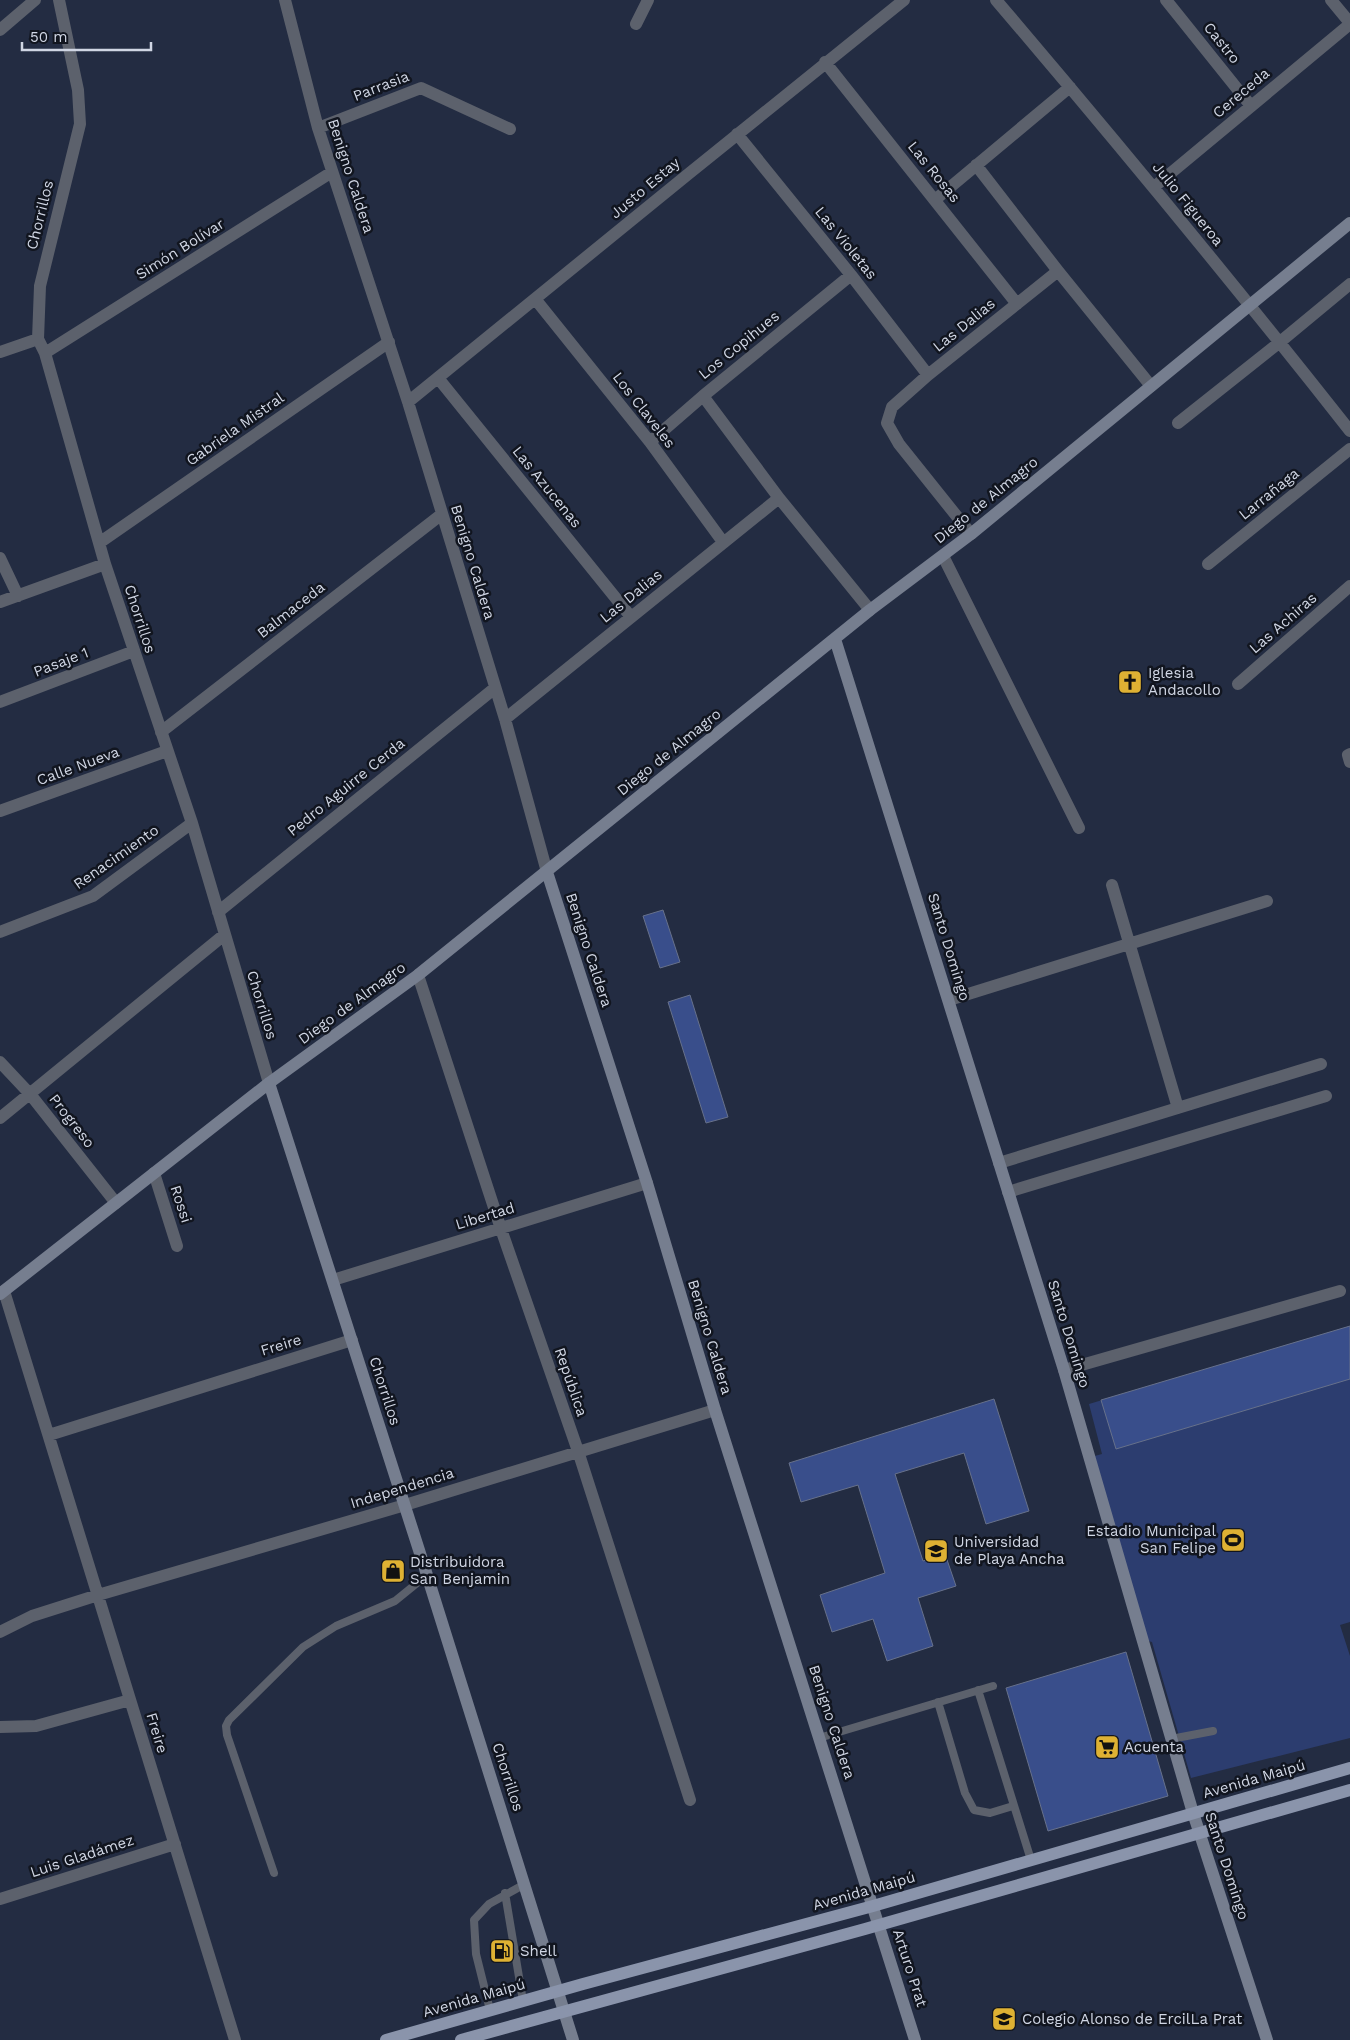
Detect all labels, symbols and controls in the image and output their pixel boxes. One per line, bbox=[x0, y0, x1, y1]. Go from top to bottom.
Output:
street label: Castro bbox=[1200, 19, 1244, 67]
scale bar bbox=[22, 20, 151, 52]
text: 50 m bbox=[30, 28, 67, 46]
street label: Cereceda bbox=[1209, 64, 1273, 122]
street label: Parrasia bbox=[350, 67, 412, 105]
street label: Benigno Caldera bbox=[324, 117, 378, 236]
street label: Las Rosas bbox=[904, 138, 964, 206]
street label: Justo Estay bbox=[606, 153, 684, 222]
street label: Julio Figueroa bbox=[1149, 158, 1228, 250]
street label: Chorrillos bbox=[23, 178, 57, 252]
street label: Las Violetas bbox=[811, 203, 881, 283]
street label: Simón Bolívar bbox=[132, 215, 228, 283]
street label: Las Dalias bbox=[929, 294, 999, 356]
street label: Los Copihues bbox=[695, 307, 783, 383]
street label: Los Claveles bbox=[609, 368, 679, 452]
street label: Gabriela Mistral bbox=[183, 388, 288, 469]
street label: Las Azucenas bbox=[509, 443, 585, 532]
street label: Diego de Almagro bbox=[931, 453, 1041, 547]
street label: Larrañaga bbox=[1235, 464, 1303, 524]
street label: Benigno Caldera bbox=[447, 502, 499, 622]
street label: Las Dalias bbox=[596, 565, 666, 627]
street label: Balmaceda bbox=[254, 578, 329, 642]
street label: Chorrillos bbox=[120, 583, 160, 656]
street label: Las Achiras bbox=[1246, 589, 1321, 657]
street label: Pasaje 1 bbox=[31, 643, 91, 681]
place label: Iglesia Andacollo bbox=[1148, 664, 1221, 699]
church icon: Iglesia Andacollo bbox=[1117, 669, 1143, 695]
street label: Diego de Almagro bbox=[614, 705, 724, 799]
street label: Pedro Aguirre Cerda bbox=[284, 734, 409, 840]
street label: Calle Nueva bbox=[34, 743, 122, 789]
street label: Renacimiento bbox=[70, 821, 162, 893]
street label: Benigno Caldera bbox=[562, 891, 616, 1010]
street label: Santo Domingo bbox=[924, 891, 974, 1003]
street label: Diego de Almagro bbox=[295, 958, 409, 1048]
street label: Chorrillos bbox=[243, 968, 281, 1042]
street label: Progreso bbox=[45, 1090, 99, 1152]
street label: Rossi bbox=[166, 1183, 196, 1225]
street label: Libertad bbox=[453, 1198, 517, 1234]
street label: Benigno Caldera bbox=[684, 1277, 736, 1397]
street label: Santo Domingo bbox=[1044, 1278, 1094, 1390]
street label: Freire bbox=[258, 1330, 304, 1360]
street label: República bbox=[551, 1345, 591, 1419]
street label: Chorrillos bbox=[365, 1355, 405, 1428]
street label: Independencia bbox=[348, 1464, 456, 1512]
place label: Estadio Municipal San Felipe bbox=[1086, 1522, 1216, 1557]
sports icon: Estadio Municipal San Felipe bbox=[1220, 1527, 1246, 1553]
place label: Universidad de Playa Ancha bbox=[954, 1533, 1065, 1568]
school or university icon: Universidad de Playa Ancha bbox=[923, 1538, 949, 1564]
place label: Distribuidora San Benjamin bbox=[410, 1553, 510, 1588]
shop icon: Distribuidora San Benjamin bbox=[380, 1558, 406, 1584]
street label: Benigno Caldera bbox=[805, 1663, 859, 1782]
street label: Freire bbox=[142, 1710, 172, 1756]
supermarket icon: Acuenta bbox=[1094, 1734, 1120, 1760]
place label: Acuenta bbox=[1124, 1738, 1185, 1756]
street label: Chorrillos bbox=[488, 1741, 528, 1814]
street label: Avenida Maipú bbox=[1201, 1756, 1307, 1802]
street label: Santo Domingo bbox=[1201, 1810, 1253, 1922]
street label: Luis Gladámez bbox=[28, 1831, 136, 1881]
street label: Avenida Maipú bbox=[811, 1868, 917, 1914]
street label: Arturo Prat bbox=[889, 1927, 931, 2010]
fuel station icon: Shell bbox=[489, 1938, 515, 1964]
place label: Shell bbox=[520, 1942, 557, 1960]
street label: Avenida Maipú bbox=[421, 1975, 527, 2021]
school or university icon: Colegio Alonso de ErcilLa Prat bbox=[991, 2006, 1017, 2032]
place label: Colegio Alonso de ErcilLa Prat bbox=[1022, 2010, 1243, 2028]

